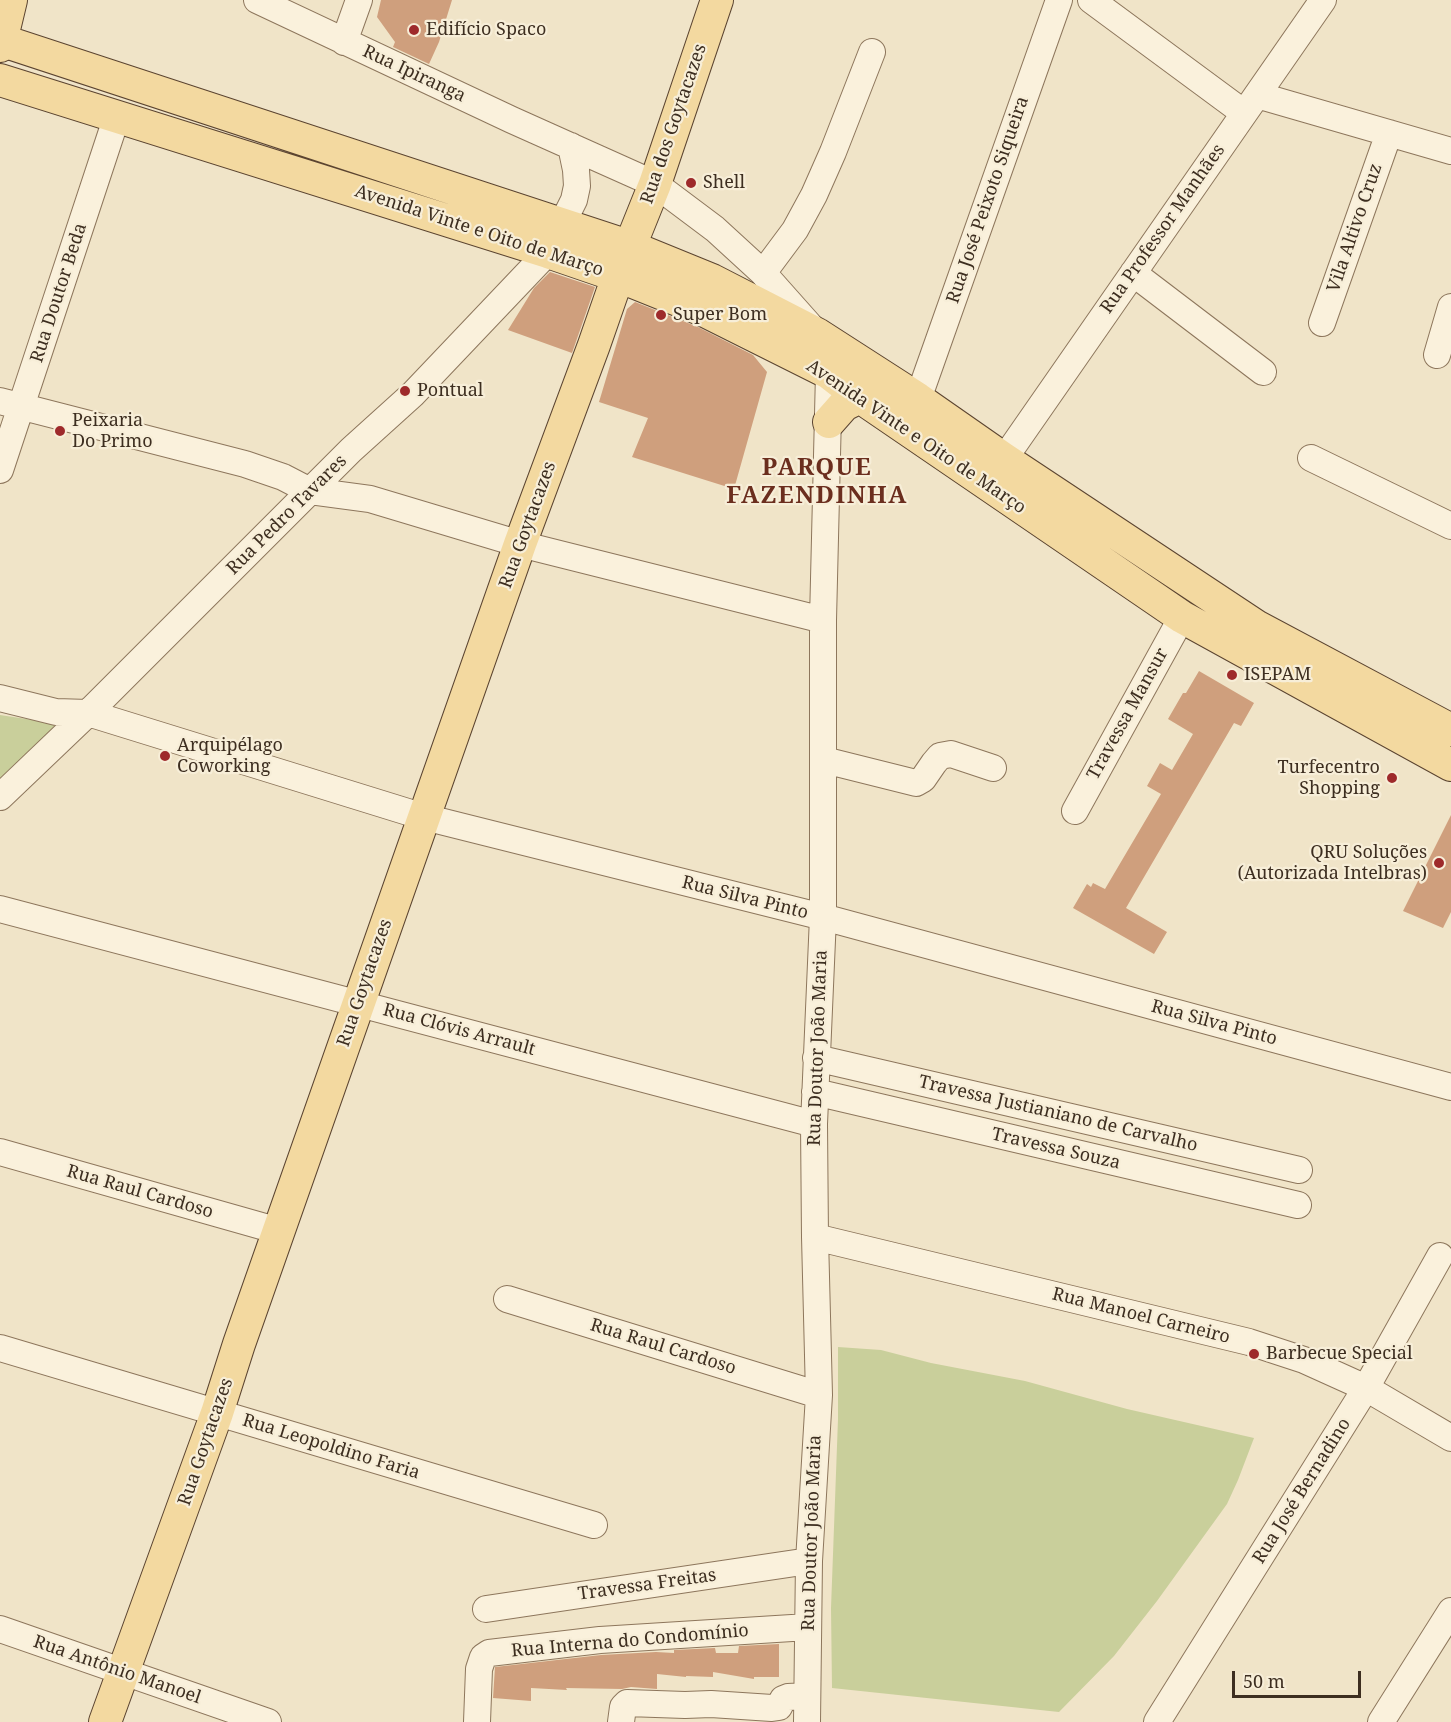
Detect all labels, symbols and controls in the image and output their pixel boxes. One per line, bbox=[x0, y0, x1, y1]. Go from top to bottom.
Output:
place label: Edifício Spaco bbox=[426, 19, 546, 41]
marker: Edifício Spaco bbox=[407, 23, 421, 37]
street label: Rua Ipiranga bbox=[359, 41, 469, 107]
street label: Rua dos Goytacazes bbox=[636, 41, 712, 207]
street label: Rua José Peixoto Siqueira bbox=[942, 94, 1034, 306]
street label: Rua Professor Manhães bbox=[1096, 140, 1230, 318]
street label: Vila Altivo Cruz bbox=[1323, 161, 1387, 295]
place label: Shell bbox=[703, 172, 745, 194]
marker: Shell bbox=[684, 176, 698, 190]
street label: Avenida Vinte e Oito de Março bbox=[352, 181, 606, 281]
street label: Rua Doutor Beda bbox=[26, 221, 92, 365]
place label: Super Bom bbox=[673, 304, 767, 326]
marker: Super Bom bbox=[654, 308, 668, 322]
street label: Avenida Vinte e Oito de Março bbox=[802, 355, 1030, 519]
place label: Pontual bbox=[417, 380, 483, 402]
marker: Pontual bbox=[398, 384, 412, 398]
place label: Peixaria Do Primo bbox=[72, 410, 153, 452]
marker: Peixaria Do Primo bbox=[53, 424, 67, 438]
street label: Rua Pedro Tavares bbox=[223, 451, 351, 579]
district label: PARQUE FAZENDINHA bbox=[726, 454, 908, 510]
street label: Rua Goytacazes bbox=[495, 459, 561, 591]
street label: Travessa Mansur bbox=[1083, 644, 1173, 784]
place label: ISEPAM bbox=[1244, 664, 1311, 686]
marker: ISEPAM bbox=[1225, 668, 1239, 682]
place label: Arquipélago Coworking bbox=[177, 735, 283, 777]
marker: Arquipélago Coworking bbox=[158, 749, 172, 763]
place label: Turfecentro Shopping bbox=[1277, 757, 1380, 800]
marker: Turfecentro Shopping bbox=[1385, 771, 1399, 785]
place label: QRU Soluções (Autorizada Intelbras) bbox=[1237, 842, 1427, 884]
marker: QRU Soluções (Autorizada Intelbras) bbox=[1432, 856, 1446, 870]
street label: Rua Silva Pinto bbox=[680, 872, 810, 924]
street label: Rua Goytacazes bbox=[333, 916, 397, 1050]
street label: Rua Doutor João Maria bbox=[804, 950, 832, 1146]
street label: Rua Silva Pinto bbox=[1149, 996, 1279, 1050]
street label: Rua Clóvis Arrault bbox=[380, 999, 538, 1061]
street label: Travessa Justianiano de Carvalho bbox=[916, 1071, 1200, 1157]
street label: Travessa Souza bbox=[990, 1124, 1122, 1174]
street label: Rua Raul Cardoso bbox=[64, 1161, 216, 1223]
street label: Rua Manoel Carneiro bbox=[1050, 1283, 1232, 1349]
street label: Rua Raul Cardoso bbox=[588, 1315, 738, 1379]
place label: Barbecue Special bbox=[1266, 1343, 1412, 1365]
marker: Barbecue Special bbox=[1247, 1347, 1261, 1361]
street label: Rua Goytacazes bbox=[174, 1375, 238, 1509]
street label: Rua Leopoldino Faria bbox=[240, 1410, 422, 1484]
street label: Rua José Bernadino bbox=[1248, 1414, 1356, 1568]
street label: Rua Doutor João Maria bbox=[798, 1435, 826, 1631]
street label: Travessa Freitas bbox=[576, 1565, 718, 1605]
street label: Rua Interna do Condomínio bbox=[510, 1620, 750, 1662]
street label: Rua Antônio Manoel bbox=[30, 1631, 204, 1709]
scale bar bbox=[1235, 1659, 1364, 1697]
text: 50 m bbox=[1243, 1669, 1285, 1693]

